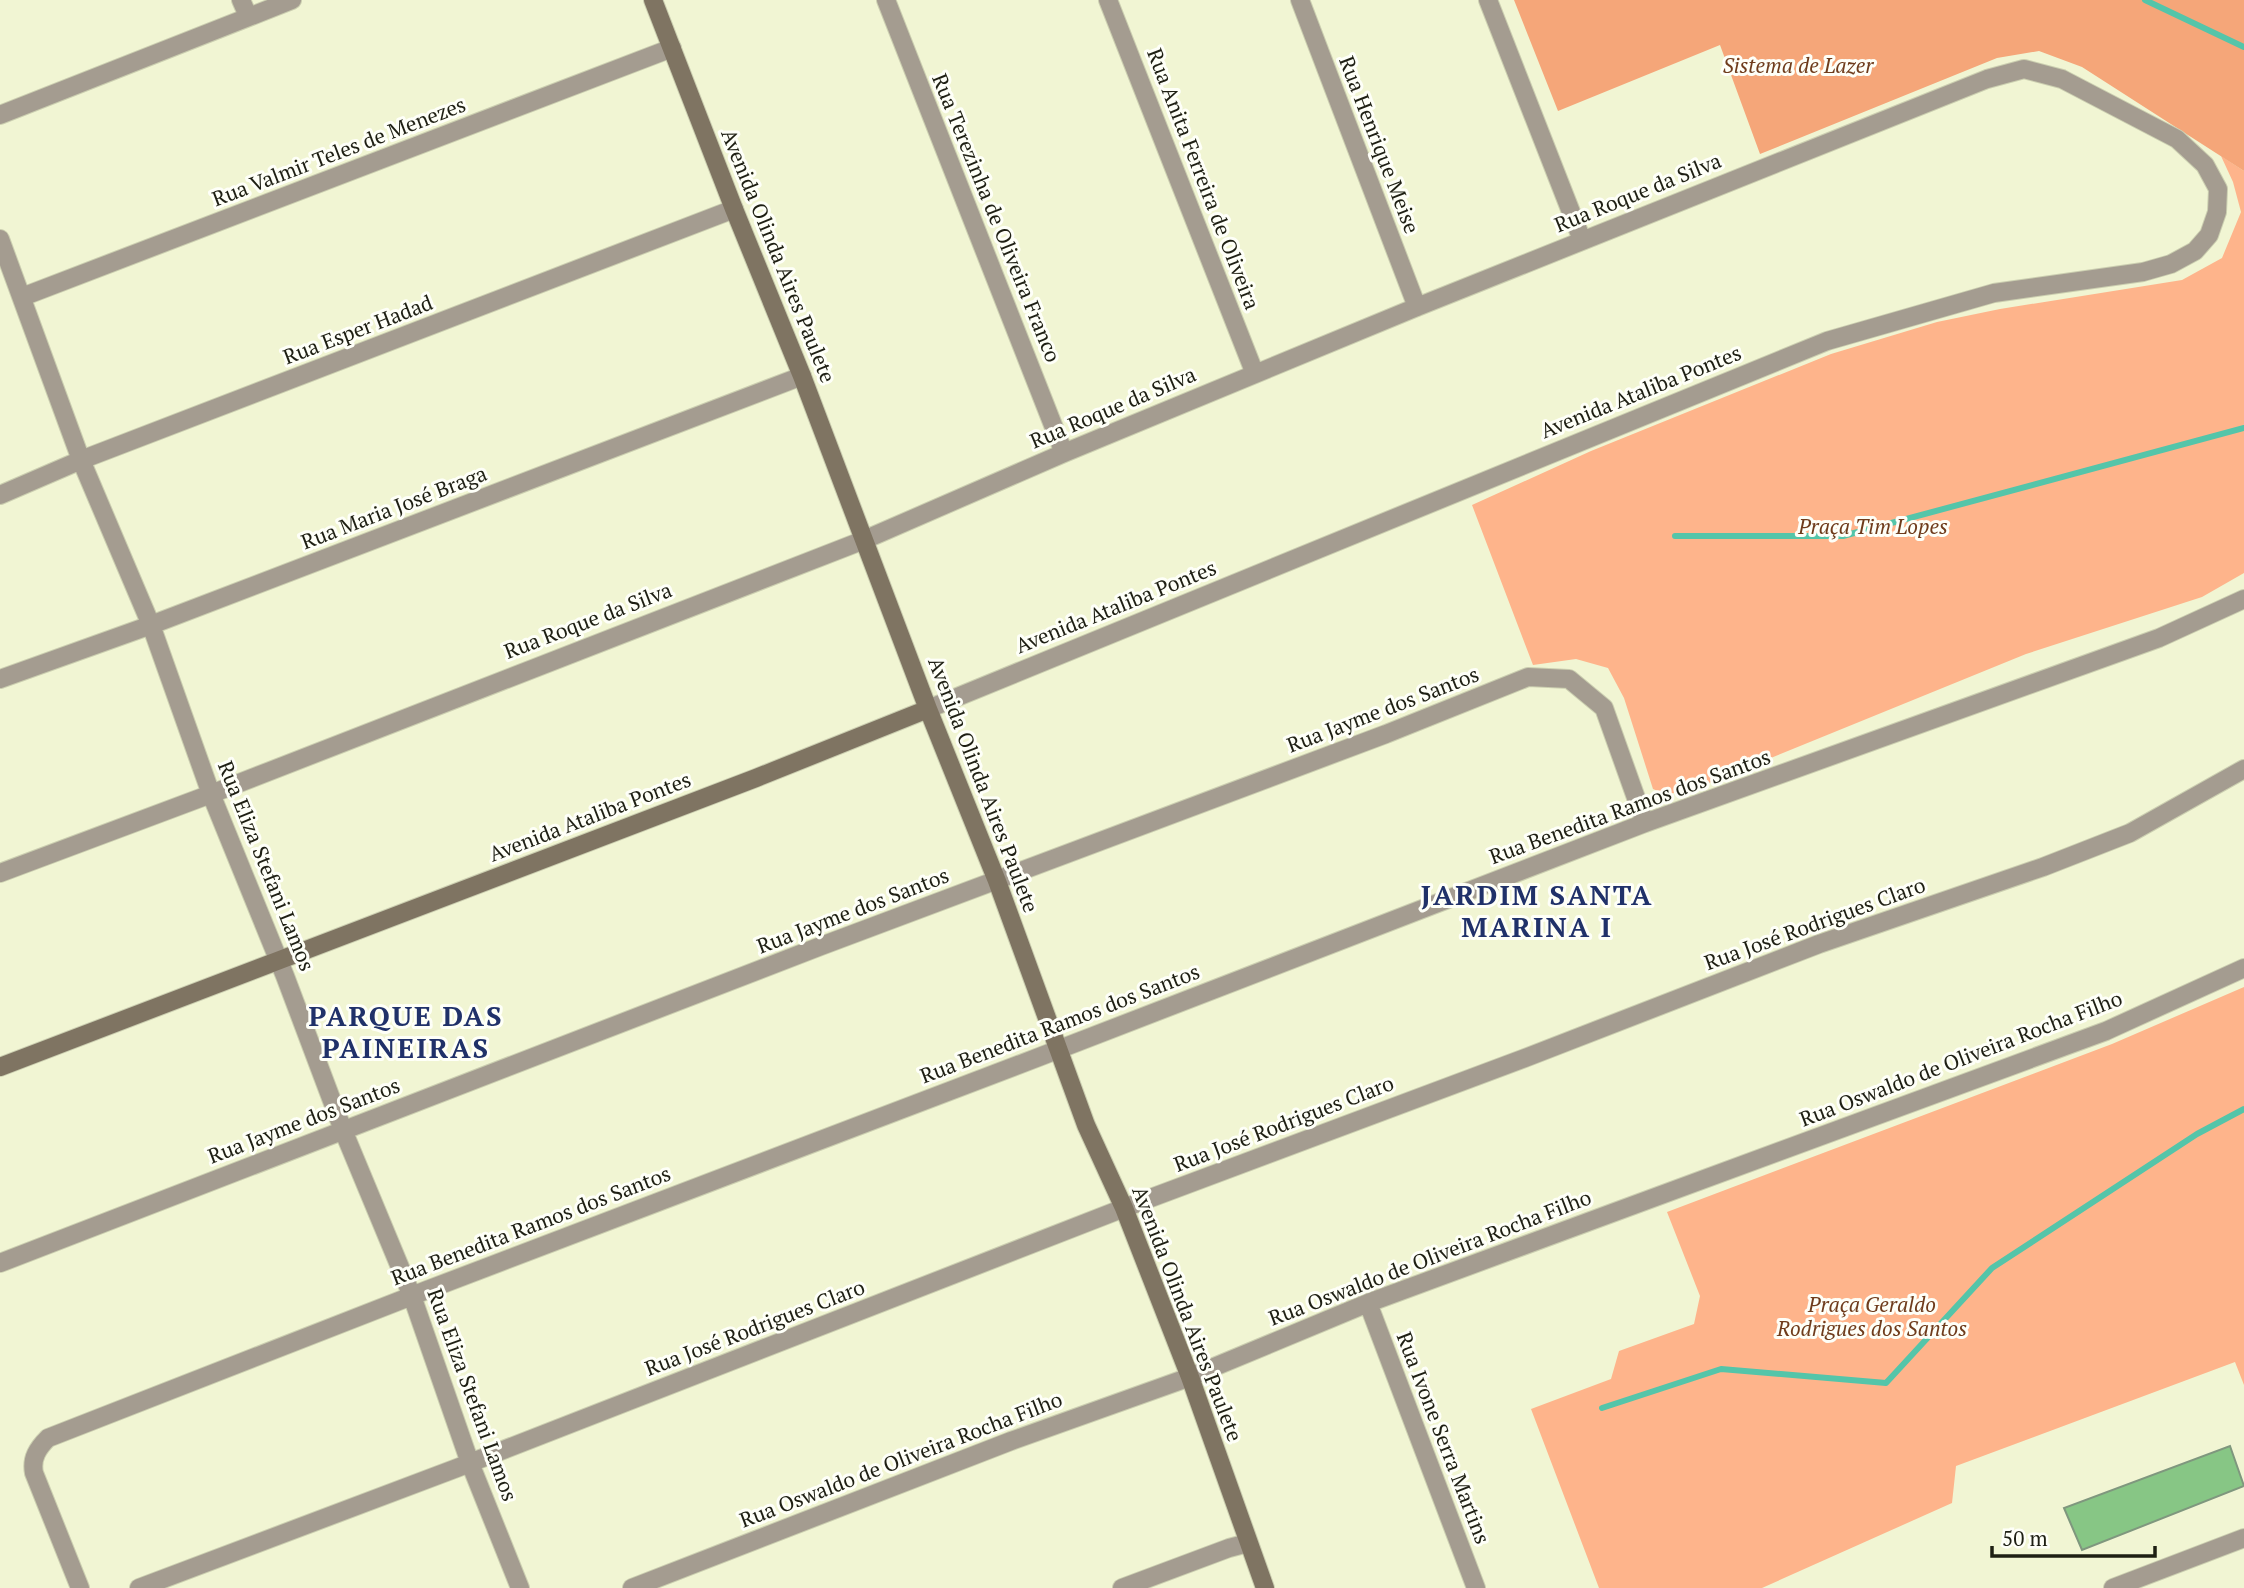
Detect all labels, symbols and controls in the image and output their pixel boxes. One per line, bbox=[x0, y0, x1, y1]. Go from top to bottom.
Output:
street label: Rua Anita Ferreira de Oliveira bbox=[1141, 44, 1267, 314]
park label: Sistema de Lazer bbox=[1723, 51, 1874, 79]
street label: Rua Henrique Meise bbox=[1333, 52, 1427, 237]
street label: Rua Terezinha de Oliveira Franco bbox=[926, 69, 1068, 366]
street label: Rua Valmir Teles de Menezes bbox=[208, 90, 470, 212]
street label: Avenida Olinda Aires Paulete bbox=[715, 125, 843, 387]
street label: Rua Roque da Silva bbox=[1550, 146, 1726, 238]
street label: Rua Esper Hadad bbox=[279, 288, 437, 370]
street label: Avenida Ataliba Pontes bbox=[1536, 338, 1745, 444]
street label: Rua Roque da Silva bbox=[1025, 359, 1200, 455]
street label: Rua Maria José Braga bbox=[297, 459, 491, 555]
park label: Praça Tim Lopes bbox=[1797, 512, 1948, 540]
street label: Avenida Ataliba Pontes bbox=[1011, 553, 1220, 659]
street label: Rua Roque da Silva bbox=[500, 575, 676, 665]
street label: Avenida Olinda Aires Paulete bbox=[922, 653, 1046, 916]
street label: Rua Jayme dos Santos bbox=[1283, 660, 1483, 759]
street label: Rua Benedita Ramos dos Santos bbox=[1485, 742, 1774, 870]
street label: Rua Eliza Stefani Lamos bbox=[212, 756, 322, 975]
street label: Avenida Ataliba Pontes bbox=[485, 765, 695, 868]
street label: Rua Jayme dos Santos bbox=[753, 861, 953, 960]
street label: Rua José Rodrigues Claro bbox=[1700, 870, 1929, 976]
district label: JARDIM SANTA MARINA I bbox=[1421, 876, 1653, 945]
street label: Rua Benedita Ramos dos Santos bbox=[916, 957, 1203, 1089]
street label: Rua Oswaldo de Oliveira Rocha Filho bbox=[1795, 983, 2126, 1133]
district label: PARQUE DAS PAINEIRAS bbox=[308, 997, 504, 1066]
street label: Rua José Rodrigues Claro bbox=[1170, 1068, 1398, 1178]
street label: Rua Jayme dos Santos bbox=[204, 1071, 404, 1170]
street label: Rua Benedita Ramos dos Santos bbox=[387, 1159, 674, 1291]
street label: Avenida Olinda Aires Paulete bbox=[1126, 1182, 1250, 1445]
street label: Rua Oswaldo de Oliveira Rocha Filho bbox=[1264, 1182, 1595, 1332]
street label: Rua José Rodrigues Claro bbox=[641, 1272, 869, 1382]
street label: Rua Eliza Stefani Lamos bbox=[421, 1285, 524, 1505]
park label: Praça Geraldo Rodrigues dos Santos bbox=[1776, 1290, 1967, 1342]
street label: Rua Ivone Serra Martins bbox=[1391, 1328, 1497, 1548]
street label: Rua Oswaldo de Oliveira Rocha Filho bbox=[735, 1384, 1066, 1534]
scale bar bbox=[1992, 1514, 2155, 1558]
text: 50 m bbox=[2002, 1524, 2048, 1552]

